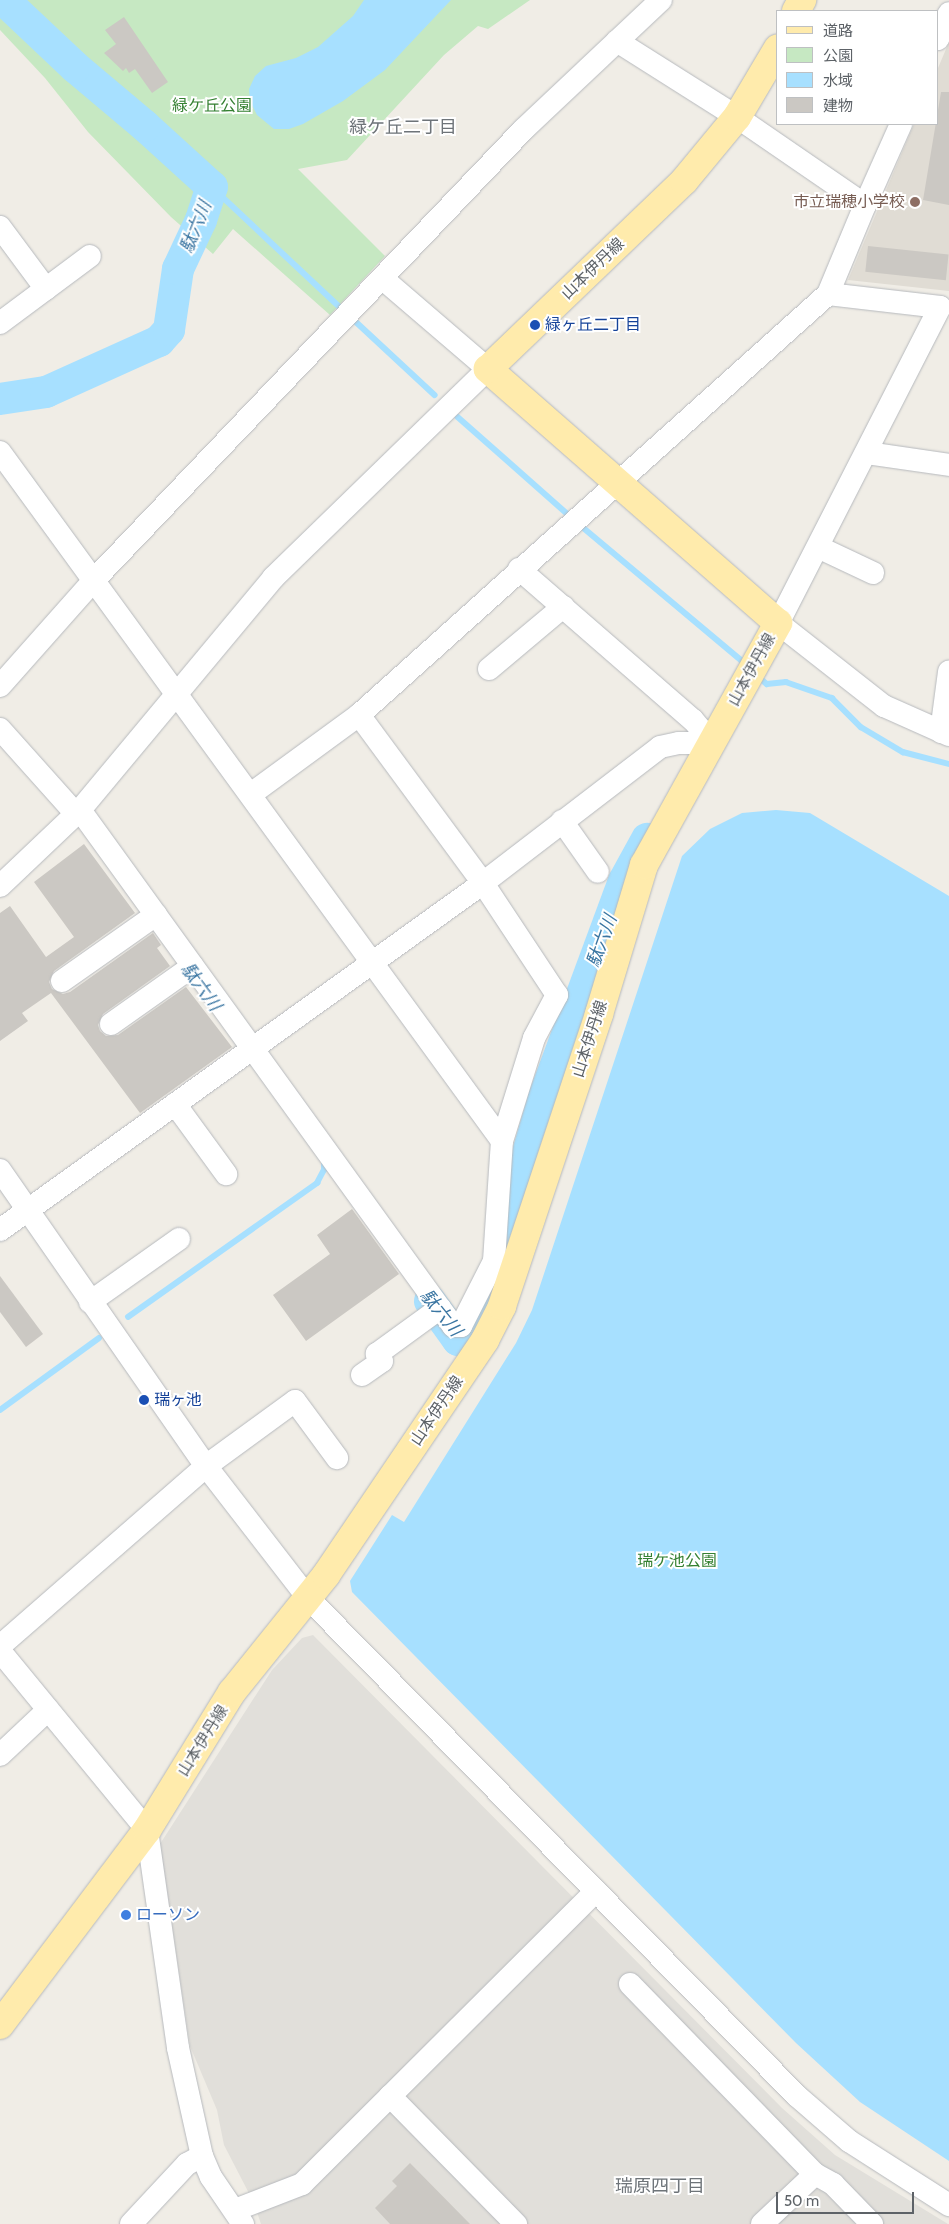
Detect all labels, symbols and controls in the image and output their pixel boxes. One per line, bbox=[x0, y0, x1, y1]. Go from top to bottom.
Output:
legend bbox=[776, 10, 939, 125]
text: 道路 bbox=[823, 22, 853, 40]
text: 公園 bbox=[823, 47, 853, 65]
text: 水域 bbox=[823, 72, 853, 90]
park label: 緑ケ丘公園 bbox=[172, 96, 252, 116]
text: 建物 bbox=[823, 97, 853, 115]
district label: 緑ケ丘二丁目 bbox=[349, 116, 457, 138]
place label: 市立瑞穂小学校 bbox=[793, 192, 905, 212]
marker: 市立瑞穂小学校 bbox=[909, 196, 921, 208]
water label: 駄六川 bbox=[176, 198, 216, 256]
street label: 山本伊丹線 bbox=[558, 234, 628, 304]
place label: 緑ヶ丘二丁目 bbox=[545, 315, 641, 335]
marker: 緑ヶ丘二丁目 bbox=[529, 319, 541, 331]
street label: 山本伊丹線 bbox=[724, 630, 780, 710]
water label: 駄六川 bbox=[583, 912, 621, 970]
water label: 駄六川 bbox=[176, 959, 226, 1015]
street label: 山本伊丹線 bbox=[569, 998, 611, 1080]
water label: 駄六川 bbox=[416, 1285, 466, 1341]
street label: 山本伊丹線 bbox=[407, 1372, 467, 1450]
place label: 瑞ヶ池 bbox=[154, 1390, 202, 1410]
marker: 瑞ヶ池 bbox=[138, 1394, 150, 1406]
park label: 瑞ケ池公園 bbox=[637, 1551, 717, 1571]
street label: 山本伊丹線 bbox=[174, 1702, 232, 1780]
place label: ローソン bbox=[136, 1905, 200, 1925]
marker: ローソン bbox=[120, 1909, 132, 1921]
district label: 瑞原四丁目 bbox=[615, 2175, 705, 2197]
scale bar bbox=[779, 2182, 916, 2214]
text: 50 m bbox=[784, 2192, 819, 2210]

